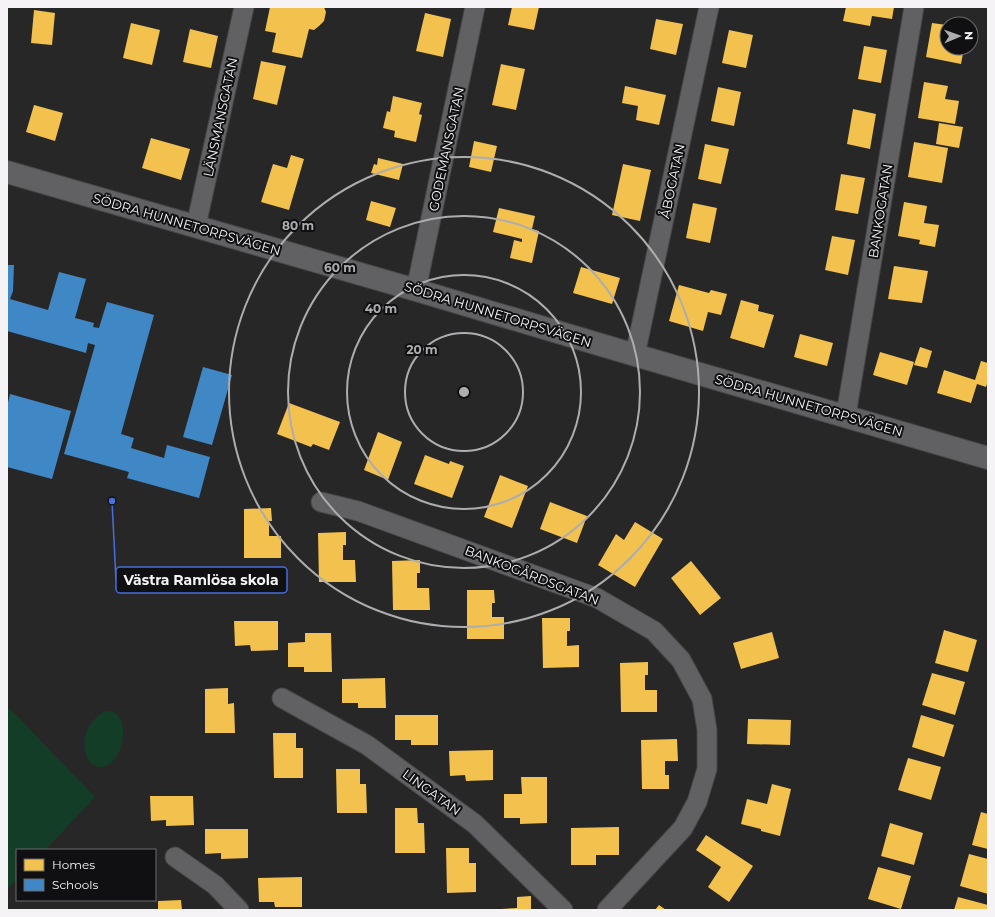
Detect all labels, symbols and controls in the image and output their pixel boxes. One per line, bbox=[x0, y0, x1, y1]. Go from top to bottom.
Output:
north arrow bbox=[939, 16, 979, 56]
text: N bbox=[962, 31, 976, 40]
street label: LÄNSMANSGATAN bbox=[200, 56, 240, 178]
street label: GODEMANSGATAN bbox=[425, 85, 467, 213]
street label: ÅBOGATAN bbox=[656, 142, 688, 220]
street label: BANKOGATAN bbox=[865, 163, 895, 259]
street label: SÖDRA HUNNETORPSVÄGEN bbox=[91, 189, 283, 259]
text: 80 m bbox=[282, 218, 314, 233]
text: 60 m bbox=[324, 260, 356, 275]
street label: SÖDRA HUNNETORPSVÄGEN bbox=[403, 278, 593, 350]
text: 40 m bbox=[365, 301, 397, 316]
text: 20 m bbox=[406, 342, 438, 357]
street label: SÖDRA HUNNETORPSVÄGEN bbox=[713, 370, 905, 440]
centre of rings bbox=[457, 385, 471, 399]
street label: BANKOGÅRDSGATAN bbox=[463, 542, 601, 608]
callout: Västra Ramlösa skola bbox=[116, 567, 287, 593]
text: Västra Ramlösa skola bbox=[122, 571, 279, 589]
street label: LINGATAN bbox=[400, 766, 464, 818]
legend bbox=[16, 849, 156, 901]
text: Homes bbox=[52, 857, 95, 872]
text: Schools bbox=[52, 877, 98, 892]

